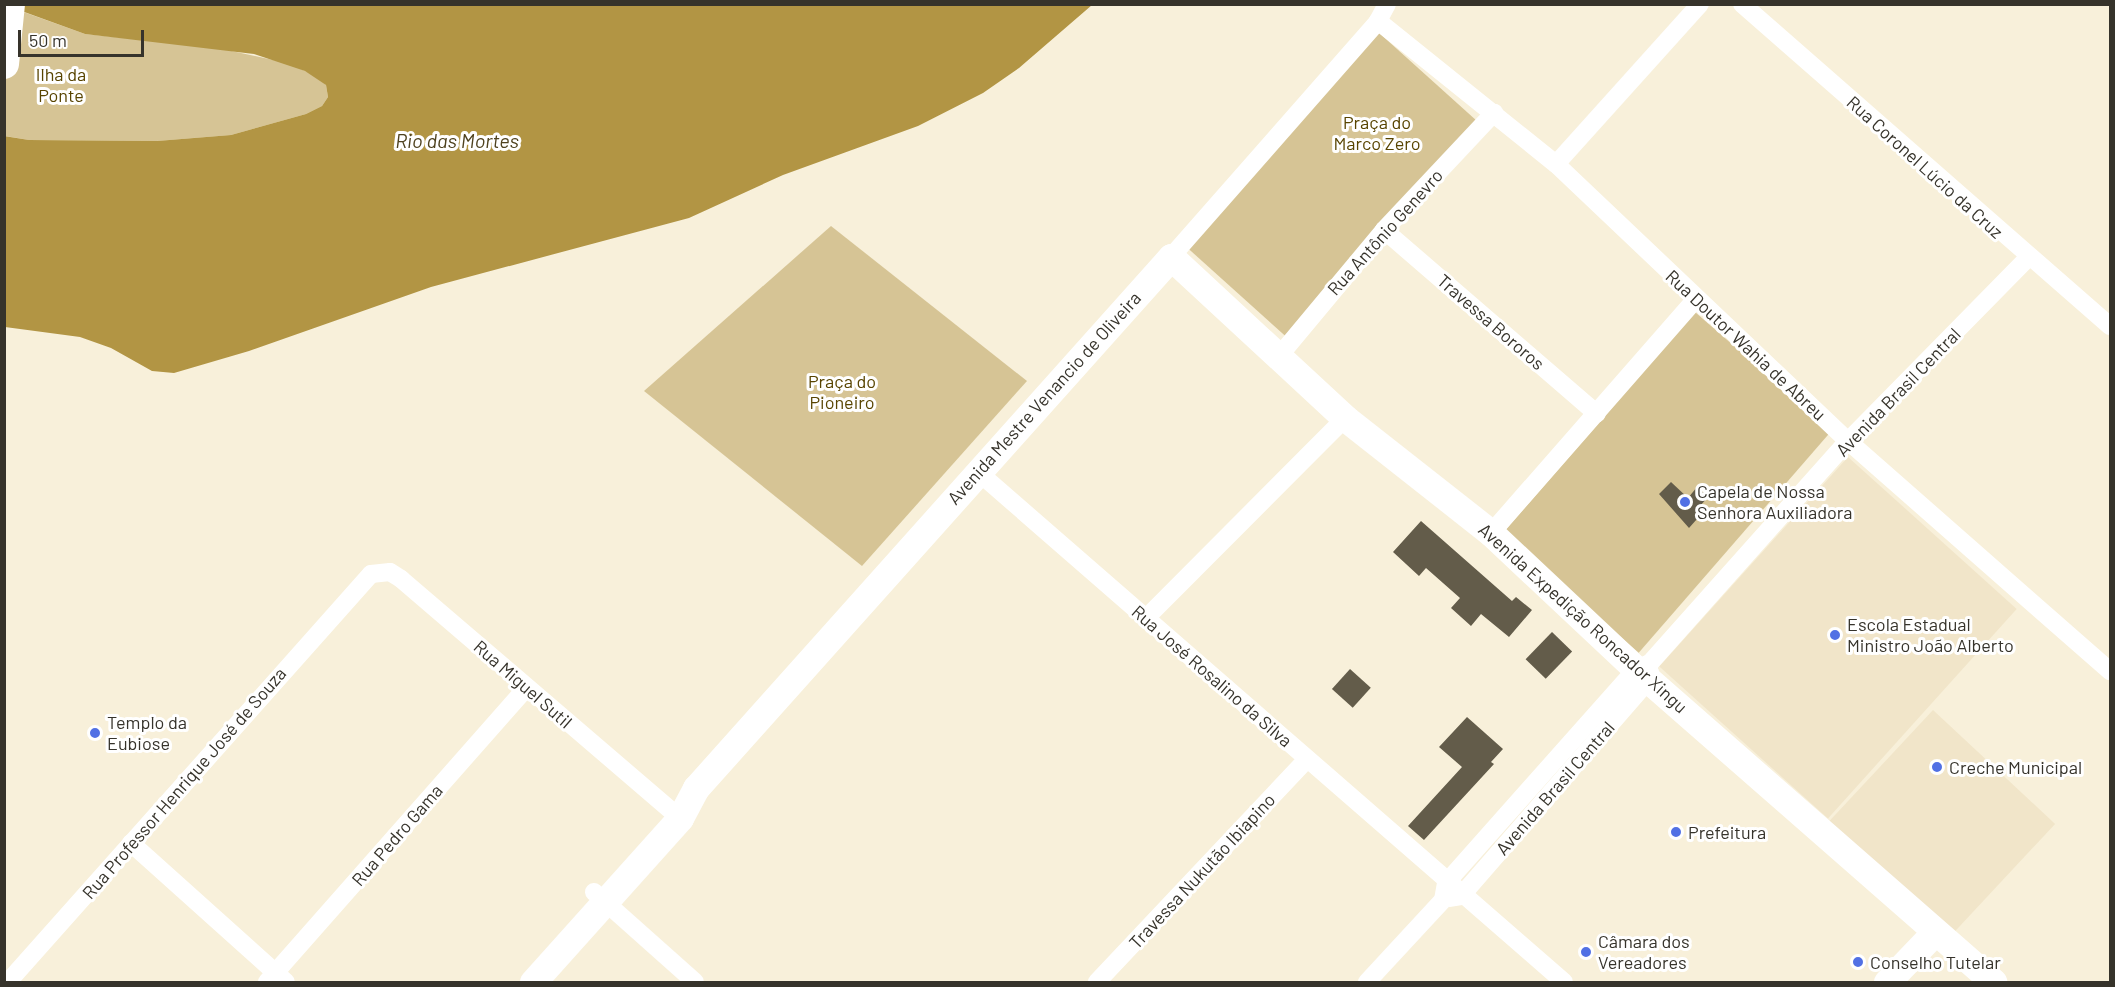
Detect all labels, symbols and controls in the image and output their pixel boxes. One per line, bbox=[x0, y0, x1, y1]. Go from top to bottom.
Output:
scale bar bbox=[21, 18, 147, 56]
text: 50 m bbox=[29, 29, 67, 51]
park label: Ilha da Ponte bbox=[36, 64, 86, 106]
street label: Rua Coronel Lúcio da Cruz bbox=[1843, 91, 2007, 243]
park label: Praça do Marco Zero bbox=[1334, 112, 1420, 154]
water label: Rio das Mortes bbox=[395, 128, 519, 152]
street label: Rua Antônio Genevro bbox=[1323, 165, 1447, 299]
street label: Rua Doutor Wahia de Abreu bbox=[1661, 265, 1831, 425]
street label: Travessa Bororos bbox=[1433, 270, 1549, 374]
street label: Avenida Mestre Venancio de Oliveira bbox=[943, 287, 1145, 509]
street label: Avenida Brasil Central bbox=[1831, 323, 1965, 461]
park label: Praça do Pioneiro bbox=[808, 371, 876, 413]
place label: Capela de Nossa Senhora Auxiliadora bbox=[1697, 481, 1853, 524]
marker: Capela de Nossa Senhora Auxiliadora bbox=[1678, 495, 1692, 509]
street label: Avenida Expedição Roncador Xingu bbox=[1474, 519, 1692, 717]
street label: Rua José Rosalino da Silva bbox=[1127, 601, 1297, 751]
place label: Escola Estadual Ministro João Alberto bbox=[1847, 614, 2014, 656]
marker: Escola Estadual Ministro João Alberto bbox=[1828, 628, 1842, 642]
street label: Rua Miguel Sutil bbox=[470, 636, 576, 732]
street label: Rua Professor Henrique José de Souza bbox=[78, 663, 290, 903]
place label: Templo da Eubiose bbox=[107, 712, 187, 754]
street label: Avenida Brasil Central bbox=[1491, 717, 1619, 859]
marker: Templo da Eubiose bbox=[88, 726, 102, 740]
place label: Creche Municipal bbox=[1949, 756, 2082, 778]
marker: Creche Municipal bbox=[1930, 760, 1944, 774]
street label: Rua Pedro Gama bbox=[347, 780, 447, 890]
street label: Travessa Nukutão Ibiapino bbox=[1125, 789, 1279, 953]
place label: Prefeitura bbox=[1688, 821, 1766, 843]
marker: Prefeitura bbox=[1669, 825, 1683, 839]
place label: Câmara dos Vereadores bbox=[1598, 931, 1690, 974]
marker: Câmara dos Vereadores bbox=[1579, 945, 1593, 959]
place label: Conselho Tutelar bbox=[1870, 951, 2001, 973]
marker: Conselho Tutelar bbox=[1851, 955, 1865, 969]

